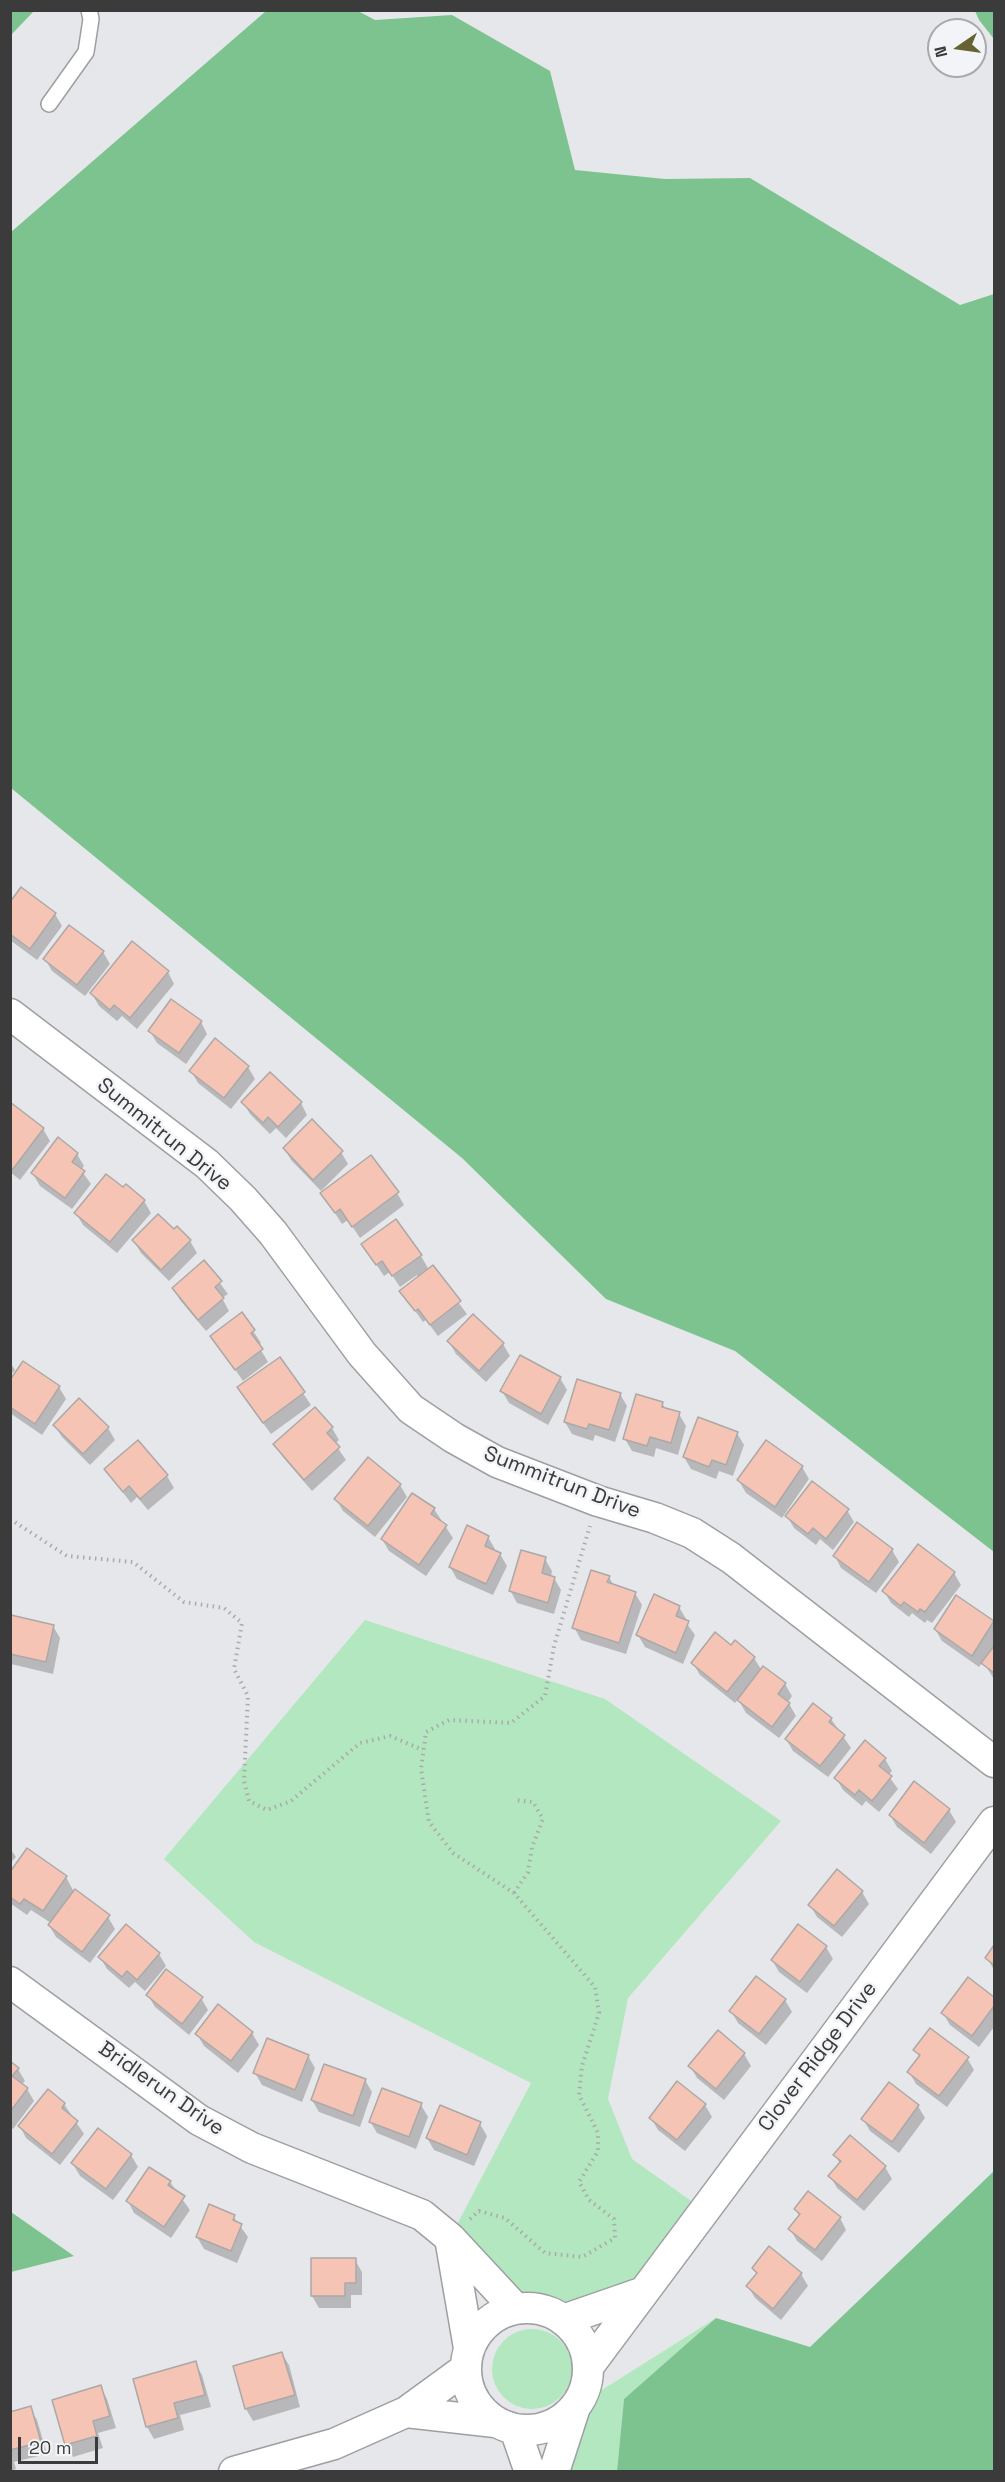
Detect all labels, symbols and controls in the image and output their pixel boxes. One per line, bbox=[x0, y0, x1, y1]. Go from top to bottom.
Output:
north arrow bbox=[927, 18, 987, 78]
text: N bbox=[929, 44, 952, 59]
street label: Summitrun Drive bbox=[92, 1073, 236, 1197]
street label: Summitrun Drive bbox=[480, 1441, 644, 1525]
street label: Clover Ridge Drive bbox=[753, 1977, 883, 2137]
street label: Bridlerun Drive bbox=[93, 2036, 229, 2142]
scale bar bbox=[21, 2425, 100, 2463]
text: 20 m bbox=[29, 2436, 72, 2459]

